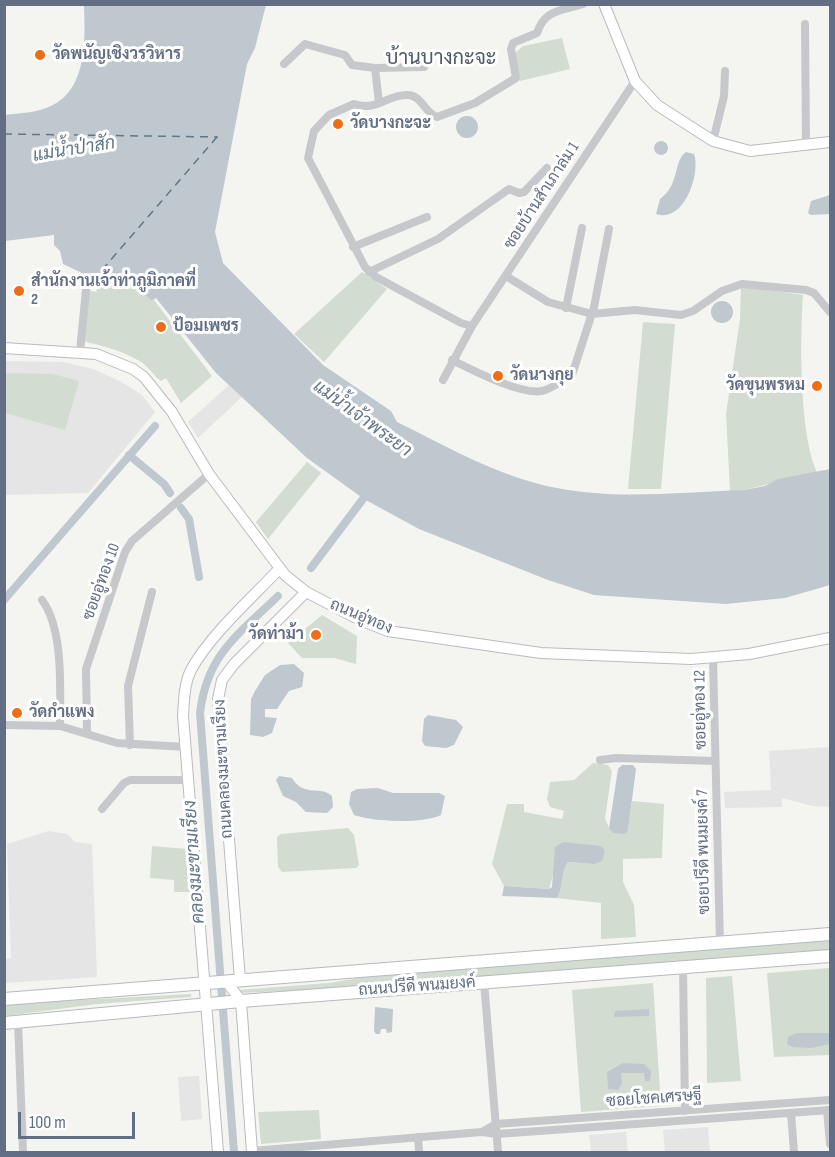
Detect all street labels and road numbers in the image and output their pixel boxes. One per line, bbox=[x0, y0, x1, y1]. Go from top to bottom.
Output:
street label: ซอยบ้านสำเภาล่ม 1 bbox=[500, 139, 584, 253]
street label: ซอยอู่ทอง 10 bbox=[79, 541, 125, 623]
street label: ถนนอู่ทอง bbox=[327, 595, 395, 639]
street label: ซอยอู่ทอง 12 bbox=[691, 670, 711, 750]
street label: ถนนคลองมะขามเรียง bbox=[211, 699, 237, 839]
street label: ซอยปรีดี พนมยงค์ 7 bbox=[693, 789, 715, 915]
street label: ถนนปรีดี พนมยงค์ bbox=[358, 973, 476, 1001]
street label: ซอยโชคเศรษฐี bbox=[606, 1086, 702, 1112]

